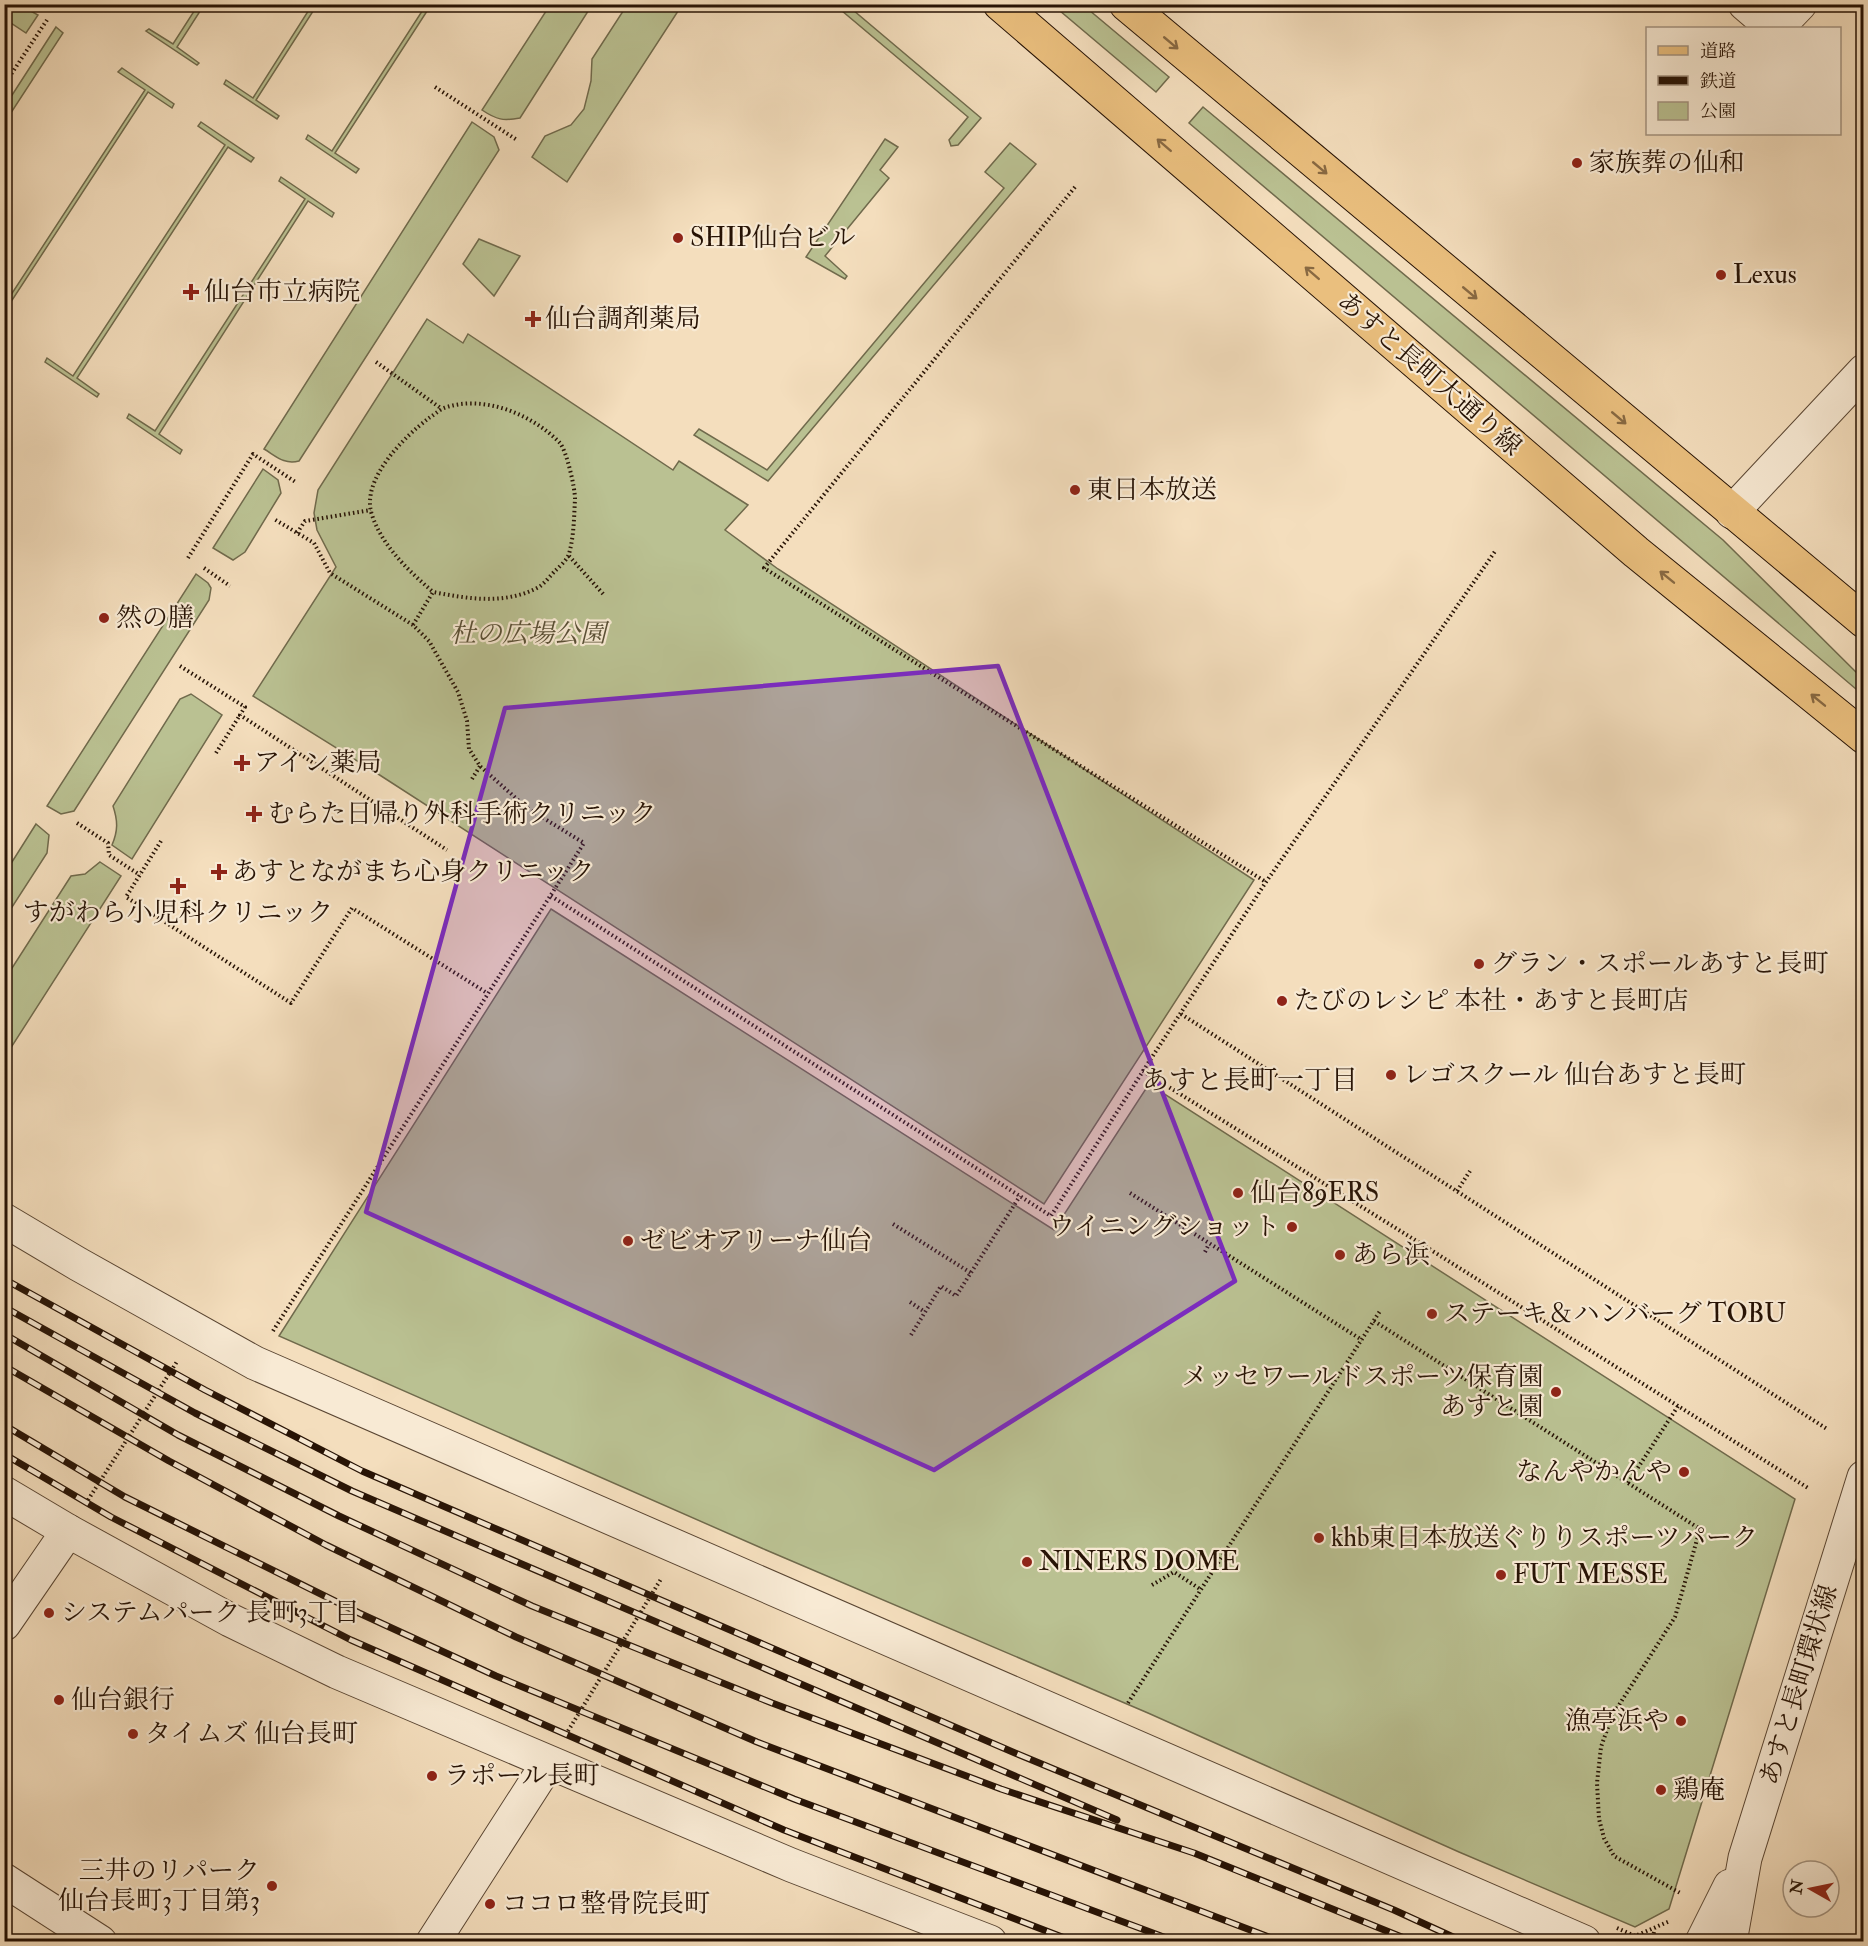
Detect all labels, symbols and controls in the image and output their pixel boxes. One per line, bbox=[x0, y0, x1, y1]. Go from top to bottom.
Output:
legend bbox=[1646, 27, 1841, 135]
one-way arrow bbox=[1163, 36, 1179, 49]
text: 道路 bbox=[1700, 40, 1736, 63]
text: 鉄道 bbox=[1700, 70, 1736, 93]
text: 公園 bbox=[1700, 100, 1736, 123]
one-way arrow bbox=[1156, 139, 1172, 152]
place label: 家族葬の仙和 bbox=[1589, 147, 1745, 179]
marker: 家族葬の仙和 bbox=[1570, 156, 1584, 170]
one-way arrow bbox=[1312, 161, 1327, 175]
place label: SHIP仙台ビル bbox=[690, 222, 855, 254]
marker: SHIP仙台ビル bbox=[671, 231, 685, 245]
place label: Lexus bbox=[1733, 259, 1797, 291]
one-way arrow bbox=[1304, 266, 1320, 279]
marker: Lexus bbox=[1714, 268, 1728, 282]
place label: 仙台市立病院 bbox=[204, 276, 360, 308]
marker: 仙台市立病院 bbox=[182, 283, 200, 301]
street label: あすと長町大通り線 bbox=[1330, 285, 1528, 463]
one-way arrow bbox=[1462, 286, 1477, 300]
place label: 仙台調剤薬局 bbox=[545, 303, 701, 335]
marker: 仙台調剤薬局 bbox=[526, 312, 540, 326]
one-way arrow bbox=[1611, 411, 1626, 425]
place label: 東日本放送 bbox=[1087, 474, 1217, 506]
marker: 東日本放送 bbox=[1068, 483, 1082, 497]
one-way arrow bbox=[1659, 571, 1675, 584]
place label: 然の膳 bbox=[116, 602, 194, 634]
marker: 然の膳 bbox=[97, 611, 111, 625]
park label: 杜の広場公園 bbox=[450, 618, 610, 650]
one-way arrow bbox=[1810, 694, 1826, 707]
place label: アイン薬局 bbox=[254, 747, 382, 779]
marker: アイン薬局 bbox=[235, 756, 249, 770]
place label: むらた日帰り外科手術クリニック bbox=[268, 798, 656, 830]
marker: むらた日帰り外科手術クリニック bbox=[245, 805, 263, 823]
place label: あすとながまち心身クリニック bbox=[232, 856, 594, 888]
marker: あすとながまち心身クリニック bbox=[210, 863, 228, 881]
marker: すがわら小児科クリニック bbox=[169, 877, 187, 895]
place label: すがわら小児科クリニック bbox=[23, 897, 333, 929]
place label: グラン・スポールあすと長町 bbox=[1491, 948, 1828, 980]
marker: グラン・スポールあすと長町 bbox=[1472, 957, 1486, 971]
place label: たびのレシピ 本社・あすと長町店 bbox=[1294, 985, 1689, 1017]
marker: たびのレシピ 本社・あすと長町店 bbox=[1275, 994, 1289, 1008]
place label: レゴスクール 仙台あすと長町 bbox=[1403, 1059, 1746, 1091]
district label: あすと長町一丁目 bbox=[1142, 1064, 1358, 1097]
marker: レゴスクール 仙台あすと長町 bbox=[1384, 1068, 1398, 1082]
place label: 仙台89ERS bbox=[1250, 1177, 1379, 1209]
marker: 仙台89ERS bbox=[1231, 1186, 1245, 1200]
place label: ウイニングショット bbox=[1049, 1211, 1280, 1243]
marker: ウイニングショット bbox=[1285, 1220, 1299, 1234]
place label: ゼビオアリーナ仙台 bbox=[640, 1225, 872, 1257]
marker: ゼビオアリーナ仙台 bbox=[621, 1234, 635, 1248]
place label: あら浜 bbox=[1352, 1239, 1430, 1271]
marker: あら浜 bbox=[1333, 1248, 1347, 1262]
place label: ステーキ＆ハンバーグ TOBU bbox=[1444, 1298, 1786, 1330]
marker: ステーキ＆ハンバーグ TOBU bbox=[1425, 1307, 1439, 1321]
place label: メッセワールドスポーツ保育園 あすと園 bbox=[1182, 1361, 1544, 1423]
marker: メッセワールドスポーツ保育園 あすと園 bbox=[1549, 1385, 1563, 1399]
place label: なんやかんや bbox=[1516, 1456, 1672, 1488]
marker: なんやかんや bbox=[1677, 1465, 1691, 1479]
place label: khb東日本放送ぐりりスポーツパーク bbox=[1331, 1522, 1758, 1554]
marker: khb東日本放送ぐりりスポーツパーク bbox=[1312, 1531, 1326, 1545]
place label: NINERS DOME bbox=[1039, 1546, 1239, 1578]
marker: NINERS DOME bbox=[1020, 1555, 1034, 1569]
place label: FUT MESSE bbox=[1513, 1559, 1667, 1591]
marker: FUT MESSE bbox=[1494, 1568, 1508, 1582]
street label: あすと長町環状線 bbox=[1753, 1581, 1845, 1789]
place label: システムパーク 長町3丁目 bbox=[61, 1597, 360, 1629]
marker: システムパーク 長町3丁目 bbox=[42, 1606, 56, 1620]
place label: 仙台銀行 bbox=[71, 1684, 175, 1716]
marker: 仙台銀行 bbox=[52, 1693, 66, 1707]
place label: 漁亭浜や bbox=[1565, 1705, 1669, 1737]
marker: 漁亭浜や bbox=[1674, 1714, 1688, 1728]
place label: タイムズ 仙台長町 bbox=[145, 1718, 358, 1750]
marker: タイムズ 仙台長町 bbox=[126, 1727, 140, 1741]
place label: ラポール長町 bbox=[444, 1760, 599, 1792]
marker: ラポール長町 bbox=[425, 1769, 439, 1783]
place label: 鶏庵 bbox=[1673, 1774, 1725, 1806]
marker: 鶏庵 bbox=[1654, 1783, 1668, 1797]
place label: 三井のリパーク 仙台長町3丁目第3 bbox=[58, 1855, 260, 1917]
north arrow bbox=[1781, 1859, 1841, 1919]
text: N bbox=[1786, 1878, 1808, 1896]
marker: 三井のリパーク 仙台長町3丁目第3 bbox=[265, 1879, 279, 1893]
place label: ココロ整骨院長町 bbox=[502, 1888, 710, 1920]
marker: ココロ整骨院長町 bbox=[483, 1897, 497, 1911]

